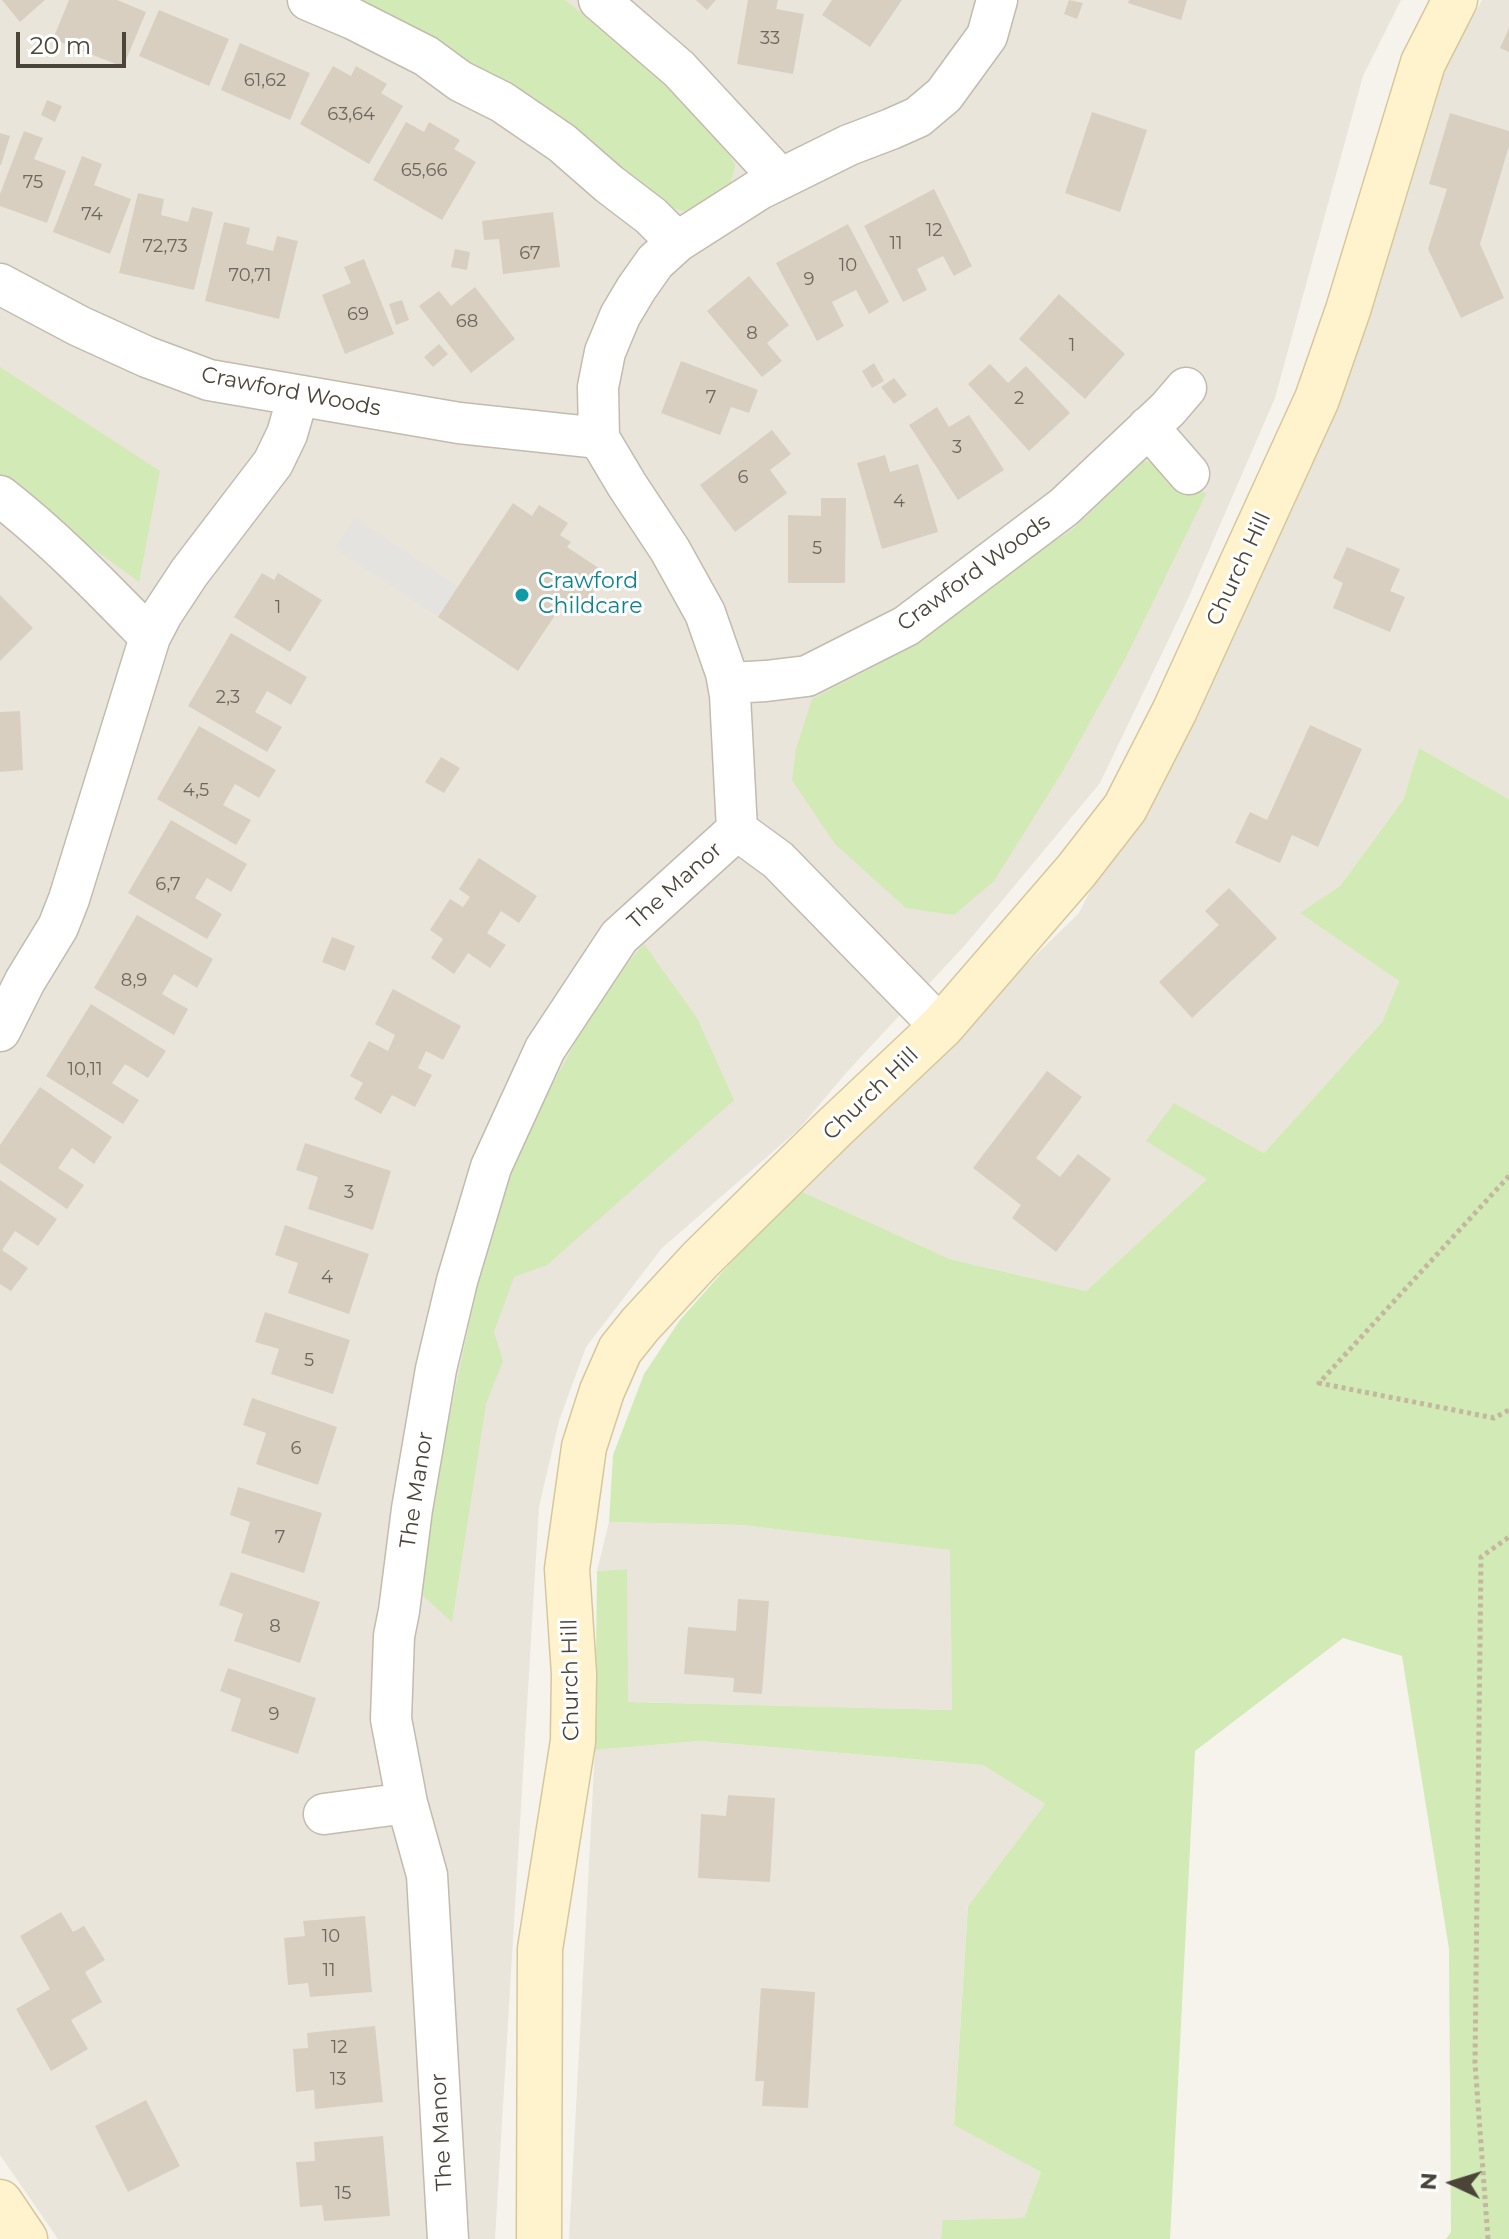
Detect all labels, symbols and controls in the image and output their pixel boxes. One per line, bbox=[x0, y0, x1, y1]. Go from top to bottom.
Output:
scale bar bbox=[20, 16, 130, 66]
house number: 33 bbox=[760, 28, 780, 50]
text: 20 m bbox=[30, 31, 91, 60]
house number: 61,62 bbox=[244, 70, 286, 92]
house number: 63,64 bbox=[327, 104, 375, 126]
house number: 65,66 bbox=[401, 160, 447, 182]
house number: 75 bbox=[23, 172, 43, 194]
house number: 74 bbox=[81, 204, 103, 226]
house number: 12 bbox=[926, 220, 942, 242]
house number: 11 bbox=[890, 233, 902, 255]
house number: 72,73 bbox=[142, 236, 188, 258]
house number: 67 bbox=[519, 243, 541, 265]
house number: 10 bbox=[839, 255, 857, 277]
house number: 70,71 bbox=[229, 265, 271, 287]
house number: 9 bbox=[804, 269, 814, 291]
house number: 69 bbox=[347, 304, 369, 326]
house number: 68 bbox=[456, 311, 478, 333]
house number: 8 bbox=[746, 323, 758, 345]
house number: 1 bbox=[1069, 335, 1075, 357]
street label: Crawford Woods bbox=[199, 362, 383, 422]
house number: 7 bbox=[706, 387, 716, 409]
house number: 2 bbox=[1014, 388, 1024, 410]
house number: 3 bbox=[952, 437, 962, 459]
house number: 6 bbox=[738, 467, 748, 489]
house number: 4 bbox=[893, 491, 905, 513]
street label: Church Hill bbox=[1201, 508, 1277, 630]
street label: Crawford Woods bbox=[892, 509, 1056, 637]
house number: 5 bbox=[812, 538, 822, 560]
place label: Crawford Childcare bbox=[538, 569, 642, 620]
marker: Crawford Childcare bbox=[513, 586, 531, 604]
house number: 1 bbox=[275, 597, 281, 619]
house number: 2,3 bbox=[216, 687, 240, 709]
house number: 4,5 bbox=[183, 780, 209, 802]
street label: The Manor bbox=[622, 837, 728, 935]
house number: 6,7 bbox=[155, 874, 181, 896]
house number: 8,9 bbox=[121, 970, 147, 992]
street label: Church Hill bbox=[818, 1042, 924, 1146]
house number: 10,11 bbox=[68, 1059, 102, 1081]
house number: 3 bbox=[344, 1182, 354, 1204]
house number: 4 bbox=[321, 1267, 333, 1289]
house number: 5 bbox=[304, 1350, 314, 1372]
street label: The Manor bbox=[395, 1430, 439, 1550]
house number: 6 bbox=[291, 1438, 301, 1460]
house number: 7 bbox=[275, 1527, 285, 1549]
house number: 8 bbox=[269, 1616, 281, 1638]
street label: Church Hill bbox=[557, 1619, 585, 1741]
house number: 9 bbox=[269, 1704, 279, 1726]
house number: 10 bbox=[322, 1926, 340, 1948]
house number: 11 bbox=[323, 1960, 335, 1982]
house number: 12 bbox=[331, 2037, 347, 2059]
house number: 13 bbox=[330, 2069, 346, 2091]
street label: The Manor bbox=[426, 2072, 458, 2192]
north arrow bbox=[1413, 2143, 1493, 2223]
text: N bbox=[1414, 2171, 1443, 2191]
house number: 15 bbox=[335, 2183, 351, 2205]

